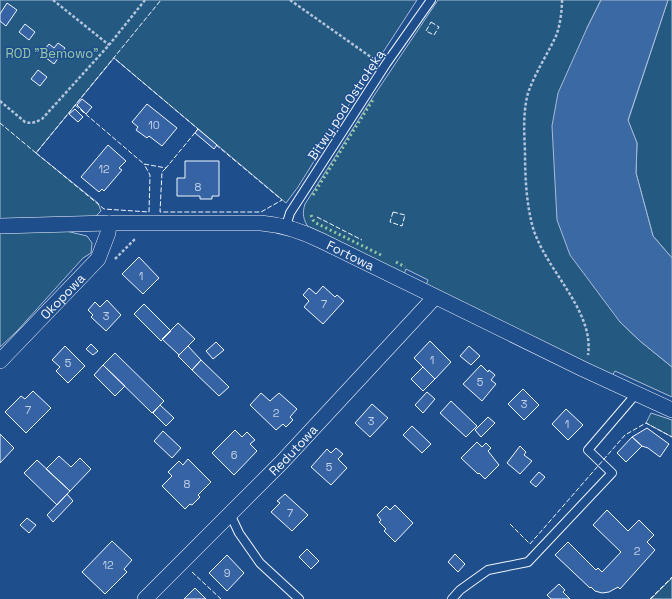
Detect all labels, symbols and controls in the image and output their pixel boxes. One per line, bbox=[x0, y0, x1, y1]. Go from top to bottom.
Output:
park label: ROD "Bemowo" bbox=[6, 45, 98, 62]
street label: Bitwy pod Ostrołęką bbox=[304, 46, 388, 164]
house number: 10 bbox=[148, 118, 160, 132]
house number: 12 bbox=[98, 162, 110, 176]
house number: 8 bbox=[195, 180, 202, 194]
street label: Fortowa bbox=[324, 236, 378, 274]
street label: Okopowa bbox=[36, 269, 89, 323]
house number: 1 bbox=[139, 269, 143, 283]
house number: 7 bbox=[321, 297, 327, 311]
house number: 3 bbox=[103, 309, 110, 323]
house number: 1 bbox=[430, 353, 434, 367]
house number: 5 bbox=[65, 356, 72, 370]
house number: 5 bbox=[477, 375, 484, 389]
house number: 3 bbox=[521, 397, 528, 411]
house number: 7 bbox=[25, 403, 31, 417]
house number: 2 bbox=[273, 406, 280, 420]
house number: 3 bbox=[368, 414, 375, 428]
house number: 1 bbox=[565, 417, 569, 431]
street label: Redutowa bbox=[265, 421, 321, 479]
house number: 6 bbox=[231, 448, 238, 462]
house number: 5 bbox=[326, 460, 333, 474]
house number: 8 bbox=[184, 477, 191, 491]
house number: 7 bbox=[287, 506, 293, 520]
house number: 2 bbox=[634, 544, 641, 558]
house number: 12 bbox=[102, 558, 114, 572]
house number: 9 bbox=[224, 566, 231, 580]

